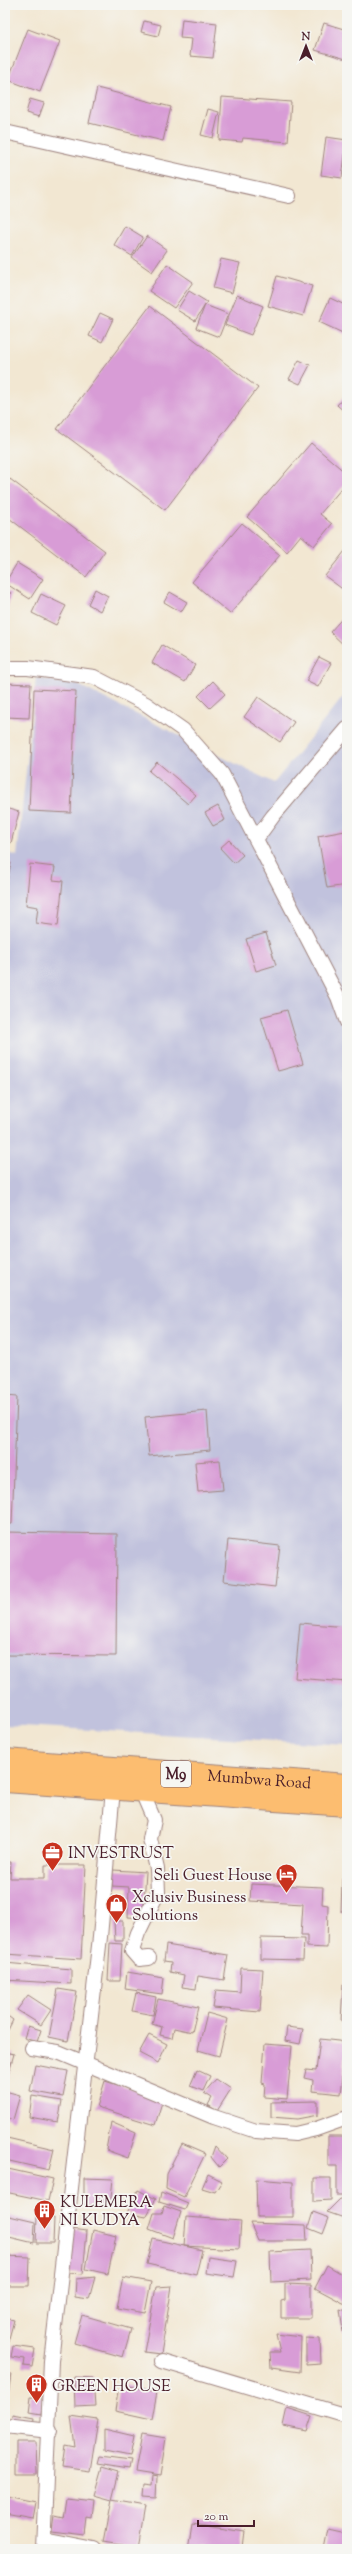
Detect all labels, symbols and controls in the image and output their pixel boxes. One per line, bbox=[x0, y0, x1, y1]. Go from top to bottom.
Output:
north arrow bbox=[286, 26, 326, 66]
text: N bbox=[301, 29, 311, 45]
road number: M9 bbox=[161, 1761, 191, 1787]
street label: Mumbwa Road bbox=[207, 1766, 312, 1796]
office icon: INVESTRUST bbox=[39, 1839, 65, 1872]
place label: INVESTRUST bbox=[68, 1843, 174, 1866]
hotel icon: Seli Guest House bbox=[274, 1861, 300, 1894]
place label: Seli Guest House bbox=[153, 1865, 272, 1888]
place label: Xclusiv Business Solutions bbox=[132, 1887, 246, 1928]
shop icon: Xclusiv Business Solutions bbox=[103, 1892, 129, 1925]
place label: KULEMERA NI KUDYA bbox=[60, 2192, 152, 2233]
building icon: KULEMERA NI KUDYA bbox=[32, 2197, 58, 2230]
building icon: GREEN HOUSE bbox=[23, 2372, 49, 2405]
place label: GREEN HOUSE bbox=[52, 2376, 171, 2399]
scale bar bbox=[198, 2502, 254, 2528]
text: 20 m bbox=[204, 2508, 229, 2526]

